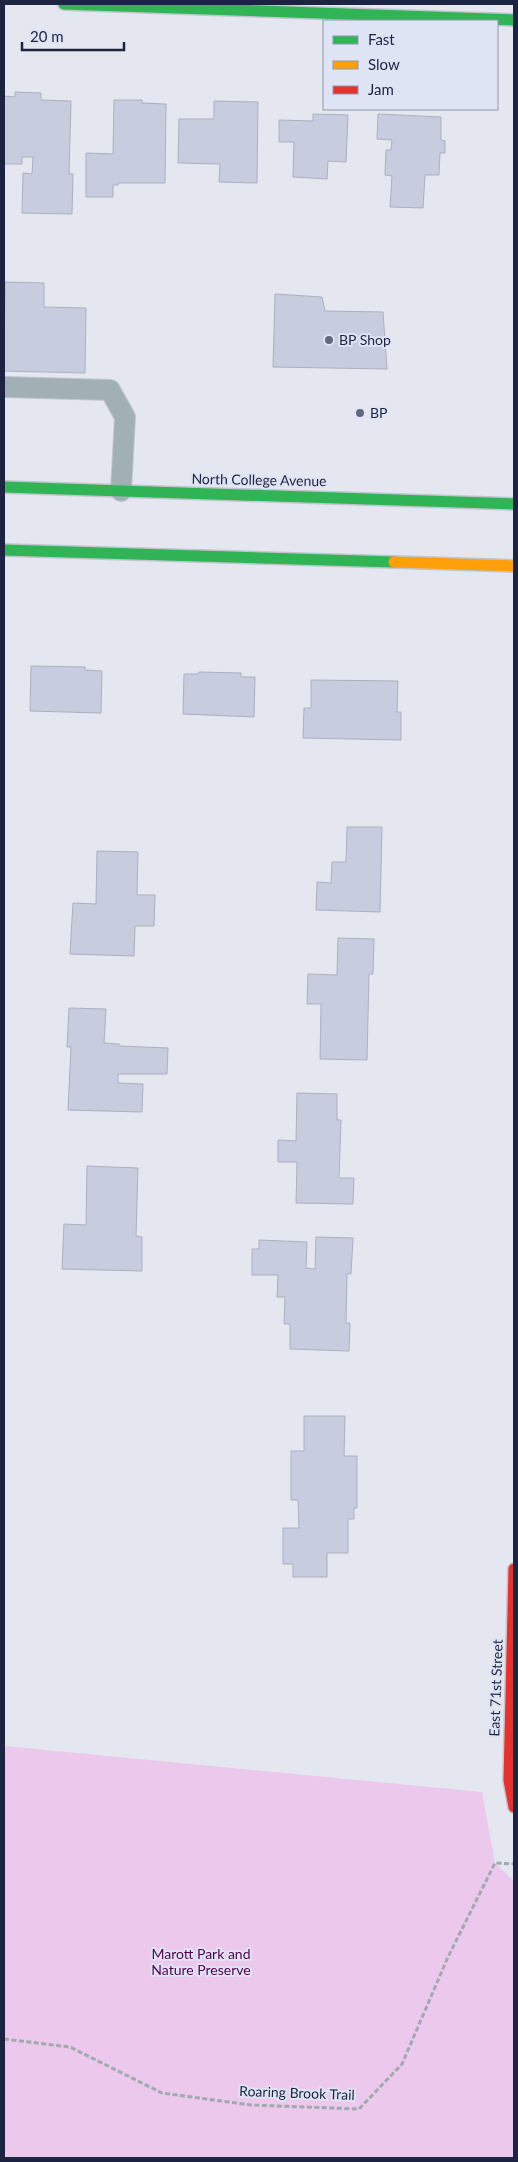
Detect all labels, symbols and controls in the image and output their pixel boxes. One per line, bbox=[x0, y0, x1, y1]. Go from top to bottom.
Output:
scale bar bbox=[22, 20, 125, 52]
legend bbox=[323, 20, 498, 110]
text: 20 m bbox=[30, 27, 64, 45]
text: Fast bbox=[368, 30, 395, 48]
text: Slow bbox=[368, 55, 400, 73]
text: Jam bbox=[368, 80, 394, 98]
place label: BP Shop bbox=[339, 331, 391, 348]
marker: BP Shop bbox=[323, 334, 335, 346]
place label: BP bbox=[370, 404, 387, 421]
marker: BP bbox=[354, 407, 366, 419]
street label: North College Avenue bbox=[191, 470, 327, 489]
street label: East 71st Street bbox=[485, 1639, 506, 1737]
park label: Marott Park and Nature Preserve bbox=[151, 1945, 251, 1978]
street label: Roaring Brook Trail bbox=[239, 2082, 355, 2103]

